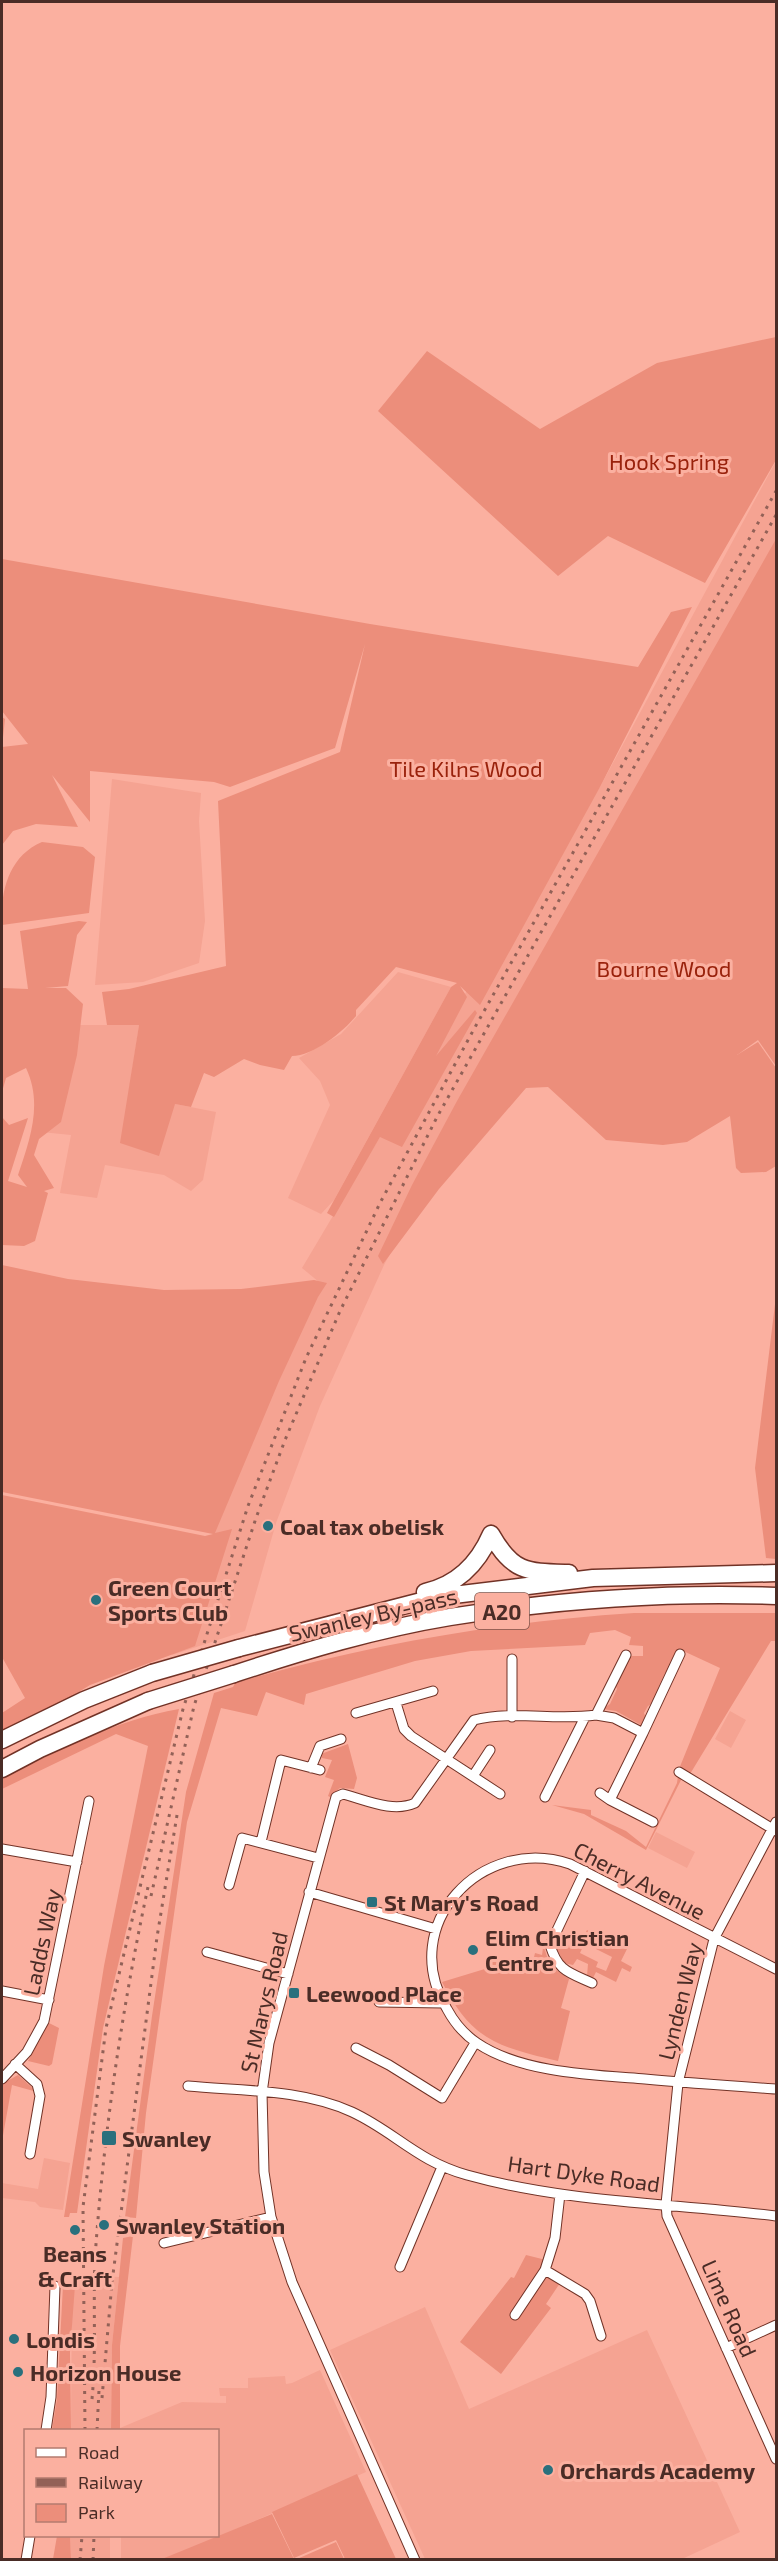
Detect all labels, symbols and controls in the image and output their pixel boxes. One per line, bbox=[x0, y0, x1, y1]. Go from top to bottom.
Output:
park label: Hook Spring bbox=[609, 448, 729, 474]
park label: Tile Kilns Wood bbox=[389, 755, 543, 781]
park label: Bourne Wood bbox=[597, 955, 731, 981]
place label: Coal tax obelisk bbox=[280, 1513, 445, 1539]
marker: Coal tax obelisk bbox=[261, 1519, 275, 1533]
place label: Green Court Sports Club bbox=[108, 1574, 232, 1625]
street label: Swanley By-pass bbox=[286, 1582, 460, 1646]
marker: Green Court Sports Club bbox=[89, 1593, 103, 1607]
road number: A20 bbox=[475, 1593, 529, 1629]
street label: Cherry Avenue bbox=[570, 1836, 710, 1924]
street label: Ladds Way bbox=[17, 1886, 65, 1998]
place label: St Mary's Road bbox=[384, 1889, 539, 1916]
marker: St Mary's Road bbox=[365, 1895, 379, 1909]
place label: Elim Christian Centre bbox=[485, 1924, 629, 1975]
street label: St Marys Road bbox=[234, 1929, 292, 2075]
street label: Lynden Way bbox=[652, 1939, 706, 2063]
marker: Elim Christian Centre bbox=[466, 1943, 480, 1957]
place label: Leewood Place bbox=[306, 1980, 462, 2006]
marker: Leewood Place bbox=[287, 1986, 301, 2000]
place label: Swanley bbox=[122, 2125, 212, 2152]
marker: Swanley bbox=[100, 2129, 118, 2147]
street label: Hart Dyke Road bbox=[506, 2149, 662, 2197]
place label: Swanley Station bbox=[116, 2212, 285, 2239]
marker: Swanley Station bbox=[97, 2218, 111, 2232]
marker: Beans & Craft bbox=[68, 2223, 82, 2237]
place label: Beans & Craft bbox=[38, 2240, 112, 2291]
street label: Lime Road bbox=[697, 2255, 763, 2361]
place label: Londis bbox=[26, 2326, 95, 2352]
marker: Londis bbox=[7, 2332, 21, 2346]
place label: Horizon House bbox=[30, 2359, 181, 2385]
marker: Horizon House bbox=[11, 2365, 25, 2379]
legend bbox=[24, 2429, 219, 2537]
text: Road bbox=[78, 2441, 119, 2463]
place label: Orchards Academy bbox=[560, 2457, 756, 2484]
marker: Orchards Academy bbox=[541, 2463, 555, 2477]
text: Railway bbox=[78, 2471, 143, 2493]
text: Park bbox=[78, 2501, 115, 2523]

